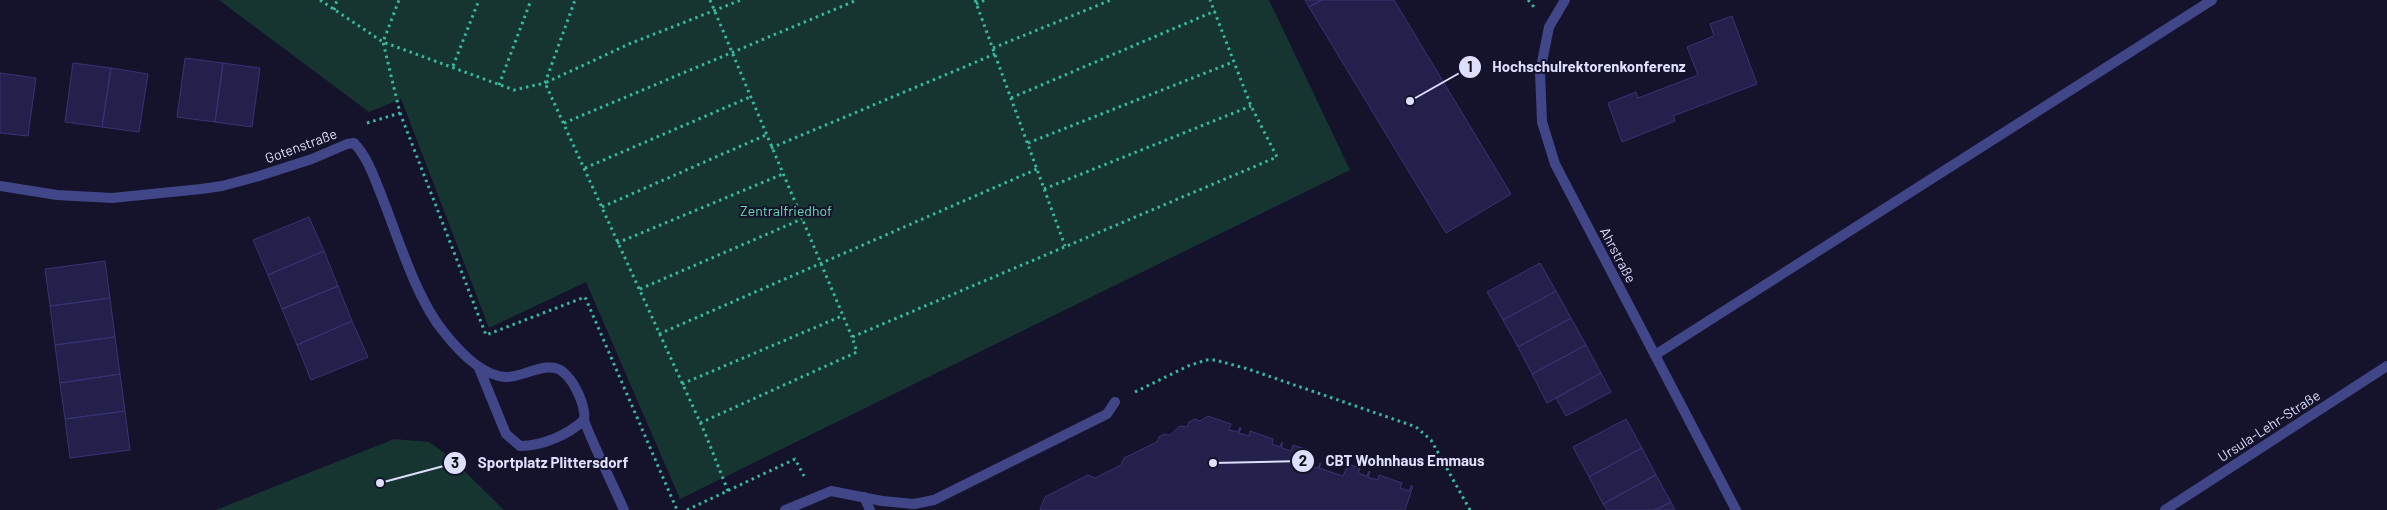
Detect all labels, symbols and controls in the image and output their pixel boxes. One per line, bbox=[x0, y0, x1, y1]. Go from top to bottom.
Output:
callout: Hochschulrektorenkonferenz bbox=[1458, 52, 1696, 82]
text: 1 bbox=[1467, 57, 1473, 75]
text: Hochschulrektorenkonferenz bbox=[1492, 57, 1686, 75]
street label: Gotenstraße bbox=[263, 125, 339, 166]
park label: Zentralfriedhof bbox=[740, 202, 832, 219]
street label: Ahrstraße bbox=[1597, 224, 1640, 285]
street label: Ursula-Lehr-Straße bbox=[2214, 386, 2323, 465]
callout: CBT Wohnhaus Emmaus bbox=[1291, 446, 1495, 476]
callout: Sportplatz Plittersdorf bbox=[443, 448, 638, 478]
text: 2 bbox=[1299, 451, 1307, 469]
text: CBT Wohnhaus Emmaus bbox=[1325, 451, 1485, 469]
text: 3 bbox=[451, 453, 459, 471]
text: Sportplatz Plittersdorf bbox=[478, 453, 628, 471]

